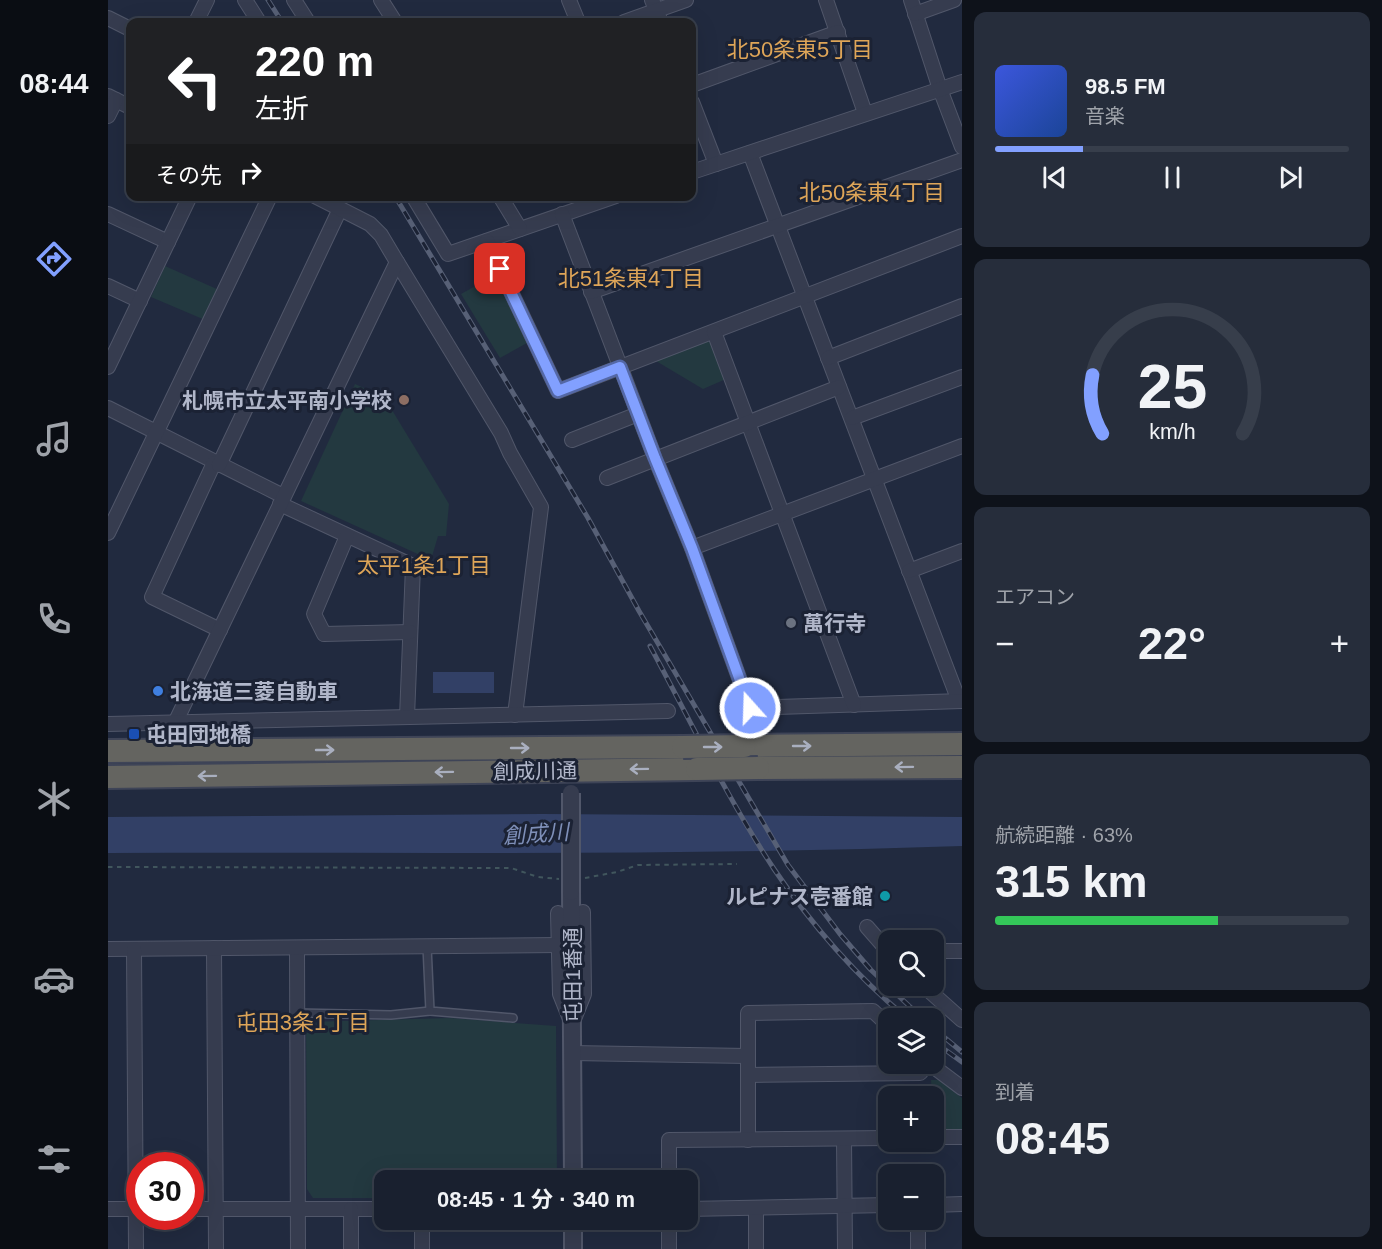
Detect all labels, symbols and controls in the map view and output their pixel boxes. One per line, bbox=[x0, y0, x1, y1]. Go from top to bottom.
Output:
district label: 北50条東5丁目 bbox=[727, 37, 873, 62]
text: 220 m bbox=[255, 38, 374, 85]
icon: left bbox=[156, 42, 234, 120]
text: 08:44 bbox=[19, 69, 89, 99]
text: 98.5 FM bbox=[1085, 74, 1166, 99]
text: 左折 bbox=[255, 94, 309, 124]
text: 音楽 bbox=[1085, 105, 1125, 127]
icon: right bbox=[234, 156, 267, 189]
icon: previous bbox=[1038, 161, 1071, 194]
icon: pause bbox=[1156, 161, 1189, 194]
icon: next bbox=[1274, 161, 1307, 194]
text: その先 bbox=[156, 163, 222, 188]
district label: 北50条東4丁目 bbox=[799, 180, 945, 205]
icon: directions bbox=[33, 238, 75, 280]
pin bbox=[474, 243, 525, 294]
icon: arrive bbox=[483, 252, 516, 285]
district label: 北51条東4丁目 bbox=[558, 266, 704, 291]
text: 25 bbox=[1137, 352, 1207, 421]
place label: 札幌市立太平南小学校 bbox=[182, 389, 392, 412]
marker: 札幌市立太平南小学校 bbox=[397, 393, 411, 407]
icon: music bbox=[33, 418, 75, 460]
text: km/h bbox=[1149, 421, 1195, 445]
district label: 太平1条1丁目 bbox=[357, 553, 491, 578]
text: エアコン bbox=[995, 586, 1075, 608]
icon: phone bbox=[33, 598, 75, 640]
place label: 萬行寺 bbox=[803, 612, 866, 635]
marker: 萬行寺 bbox=[784, 616, 798, 630]
text: 22° bbox=[1138, 618, 1206, 669]
text: − bbox=[995, 625, 1014, 662]
text: + bbox=[1330, 625, 1349, 662]
position arrow bbox=[718, 676, 782, 740]
place label: 北海道三菱自動車 bbox=[170, 680, 338, 703]
marker: 北海道三菱自動車 bbox=[151, 684, 165, 698]
place label: 屯田団地橋 bbox=[146, 723, 251, 746]
marker: 屯田団地橋 bbox=[127, 727, 141, 741]
one-way arrow bbox=[792, 740, 812, 752]
one-way arrow bbox=[703, 741, 723, 752]
one-way arrow bbox=[509, 742, 529, 754]
one-way arrow bbox=[314, 744, 334, 756]
street label: 創成川通 bbox=[493, 759, 577, 783]
one-way arrow bbox=[894, 761, 914, 773]
one-way arrow bbox=[629, 764, 649, 775]
one-way arrow bbox=[434, 766, 454, 778]
one-way arrow bbox=[198, 770, 218, 781]
icon: climate bbox=[33, 778, 75, 820]
water label: 創成川 bbox=[502, 819, 572, 849]
text: 航続距離 · 63% bbox=[995, 824, 1133, 846]
text: 315 km bbox=[995, 856, 1148, 907]
place label: ルピナス壱番館 bbox=[726, 885, 873, 908]
marker: ルピナス壱番館 bbox=[878, 889, 892, 903]
street label: 屯田1番通 bbox=[561, 927, 584, 1023]
map controls bbox=[878, 930, 944, 1230]
button: search bbox=[878, 930, 944, 996]
icon: car bbox=[33, 958, 75, 1000]
button: layers bbox=[878, 1008, 944, 1074]
district label: 屯田3条1丁目 bbox=[236, 1010, 370, 1035]
text: 到着 bbox=[995, 1081, 1035, 1103]
button: + bbox=[878, 1086, 944, 1152]
text: 08:45 bbox=[995, 1113, 1110, 1164]
icon: filters bbox=[33, 1138, 75, 1180]
speed limit sign: 30 bbox=[126, 1152, 204, 1230]
button: − bbox=[878, 1164, 944, 1230]
text: 08:45 · 1 分 · 340 m bbox=[437, 1187, 635, 1212]

